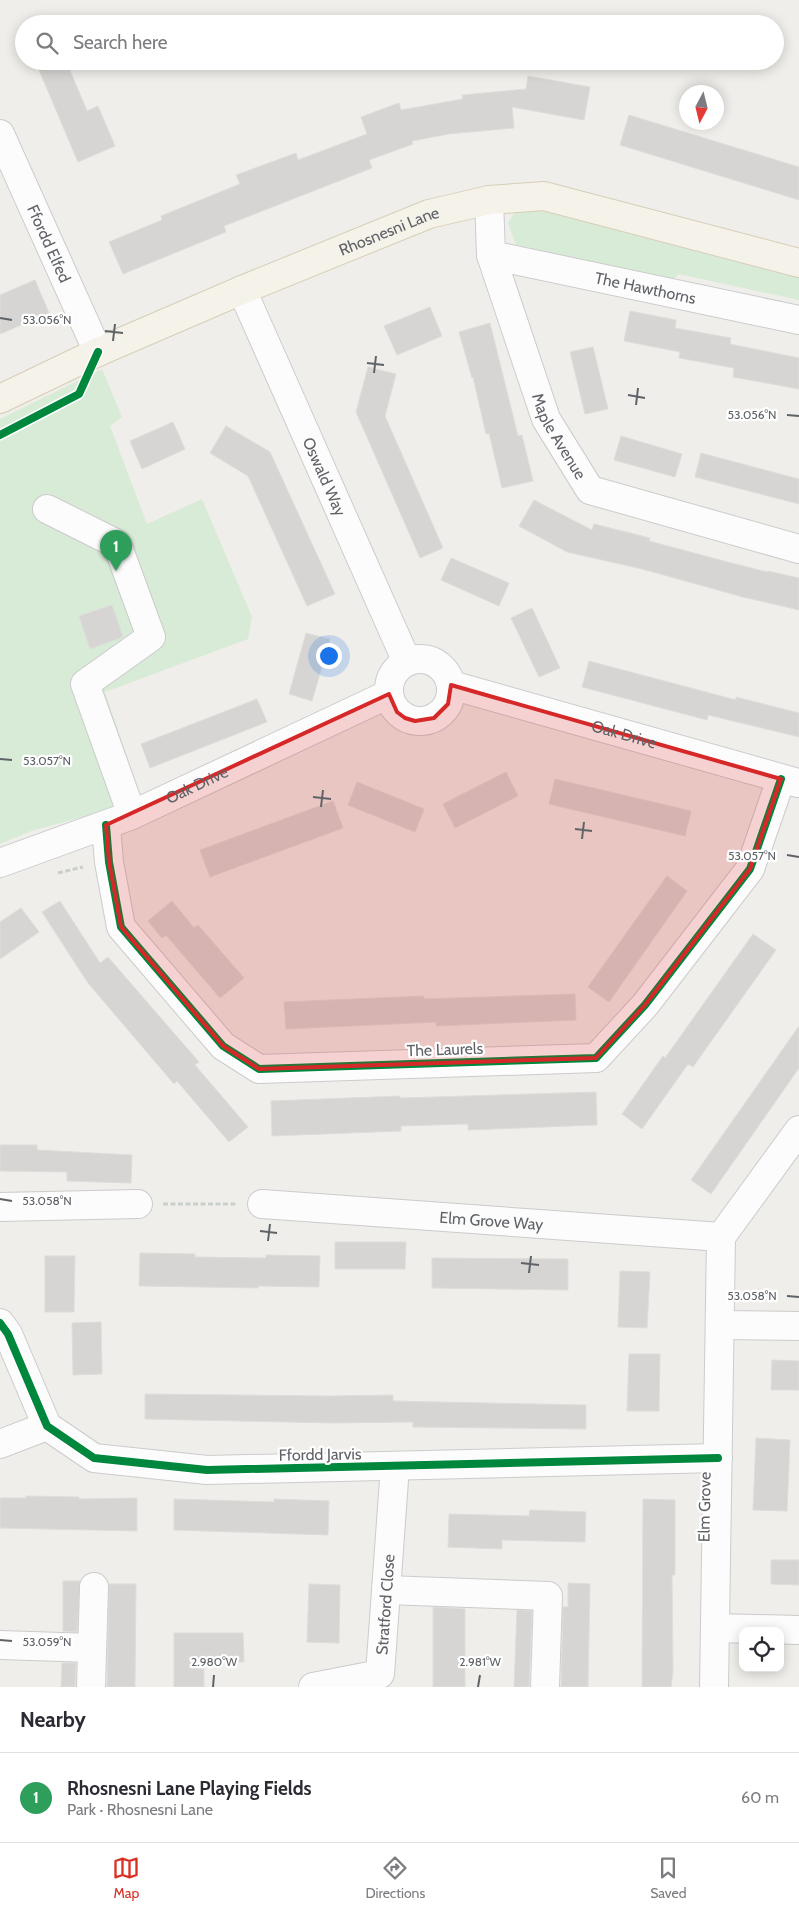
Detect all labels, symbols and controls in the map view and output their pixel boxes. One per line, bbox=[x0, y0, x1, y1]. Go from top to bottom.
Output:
search box bbox=[15, 15, 784, 70]
icon: search bbox=[33, 29, 61, 57]
text: Search here bbox=[73, 31, 167, 54]
north arrow bbox=[679, 85, 724, 130]
street label: Ffordd Elfed bbox=[23, 202, 74, 286]
street label: Rhosnesni Lane bbox=[336, 203, 441, 260]
street label: The Hawthorns bbox=[593, 268, 698, 308]
text: 53.056°N bbox=[23, 312, 71, 327]
street label: Maple Avenue bbox=[528, 391, 590, 483]
text: 53.056°N bbox=[728, 407, 776, 422]
street label: Oswald Way bbox=[298, 434, 350, 519]
pin: 1 bbox=[100, 530, 132, 571]
your location bbox=[316, 643, 342, 669]
street label: Oak Drive bbox=[589, 716, 659, 753]
text: 53.057°N bbox=[23, 753, 71, 768]
street label: Oak Drive bbox=[163, 762, 231, 808]
text: 53.057°N bbox=[728, 848, 776, 863]
street label: The Laurels bbox=[406, 1039, 484, 1060]
text: 53.058°N bbox=[22, 1193, 72, 1208]
street label: Elm Grove Way bbox=[439, 1208, 544, 1234]
text: 53.058°N bbox=[727, 1288, 777, 1303]
street label: Ffordd Jarvis bbox=[278, 1444, 362, 1465]
street label: Elm Grove bbox=[694, 1472, 715, 1542]
street label: Stratford Close bbox=[372, 1553, 399, 1655]
map controls bbox=[739, 1627, 784, 1672]
button: locate bbox=[739, 1627, 784, 1672]
text: 53.059°N bbox=[23, 1634, 71, 1649]
text: 2.980°W bbox=[191, 1654, 238, 1669]
text: 2.981°W bbox=[459, 1654, 501, 1669]
text: Nearby bbox=[20, 1707, 86, 1732]
text: Rhosnesni Lane Playing Fields bbox=[67, 1777, 312, 1800]
text: 1 bbox=[33, 1788, 39, 1807]
text: 60 m bbox=[741, 1788, 779, 1807]
text: Park · Rhosnesni Lane bbox=[67, 1800, 213, 1819]
tab: Map bbox=[112, 1854, 140, 1902]
tab: Directions bbox=[365, 1854, 425, 1902]
tab: Saved bbox=[650, 1854, 687, 1902]

